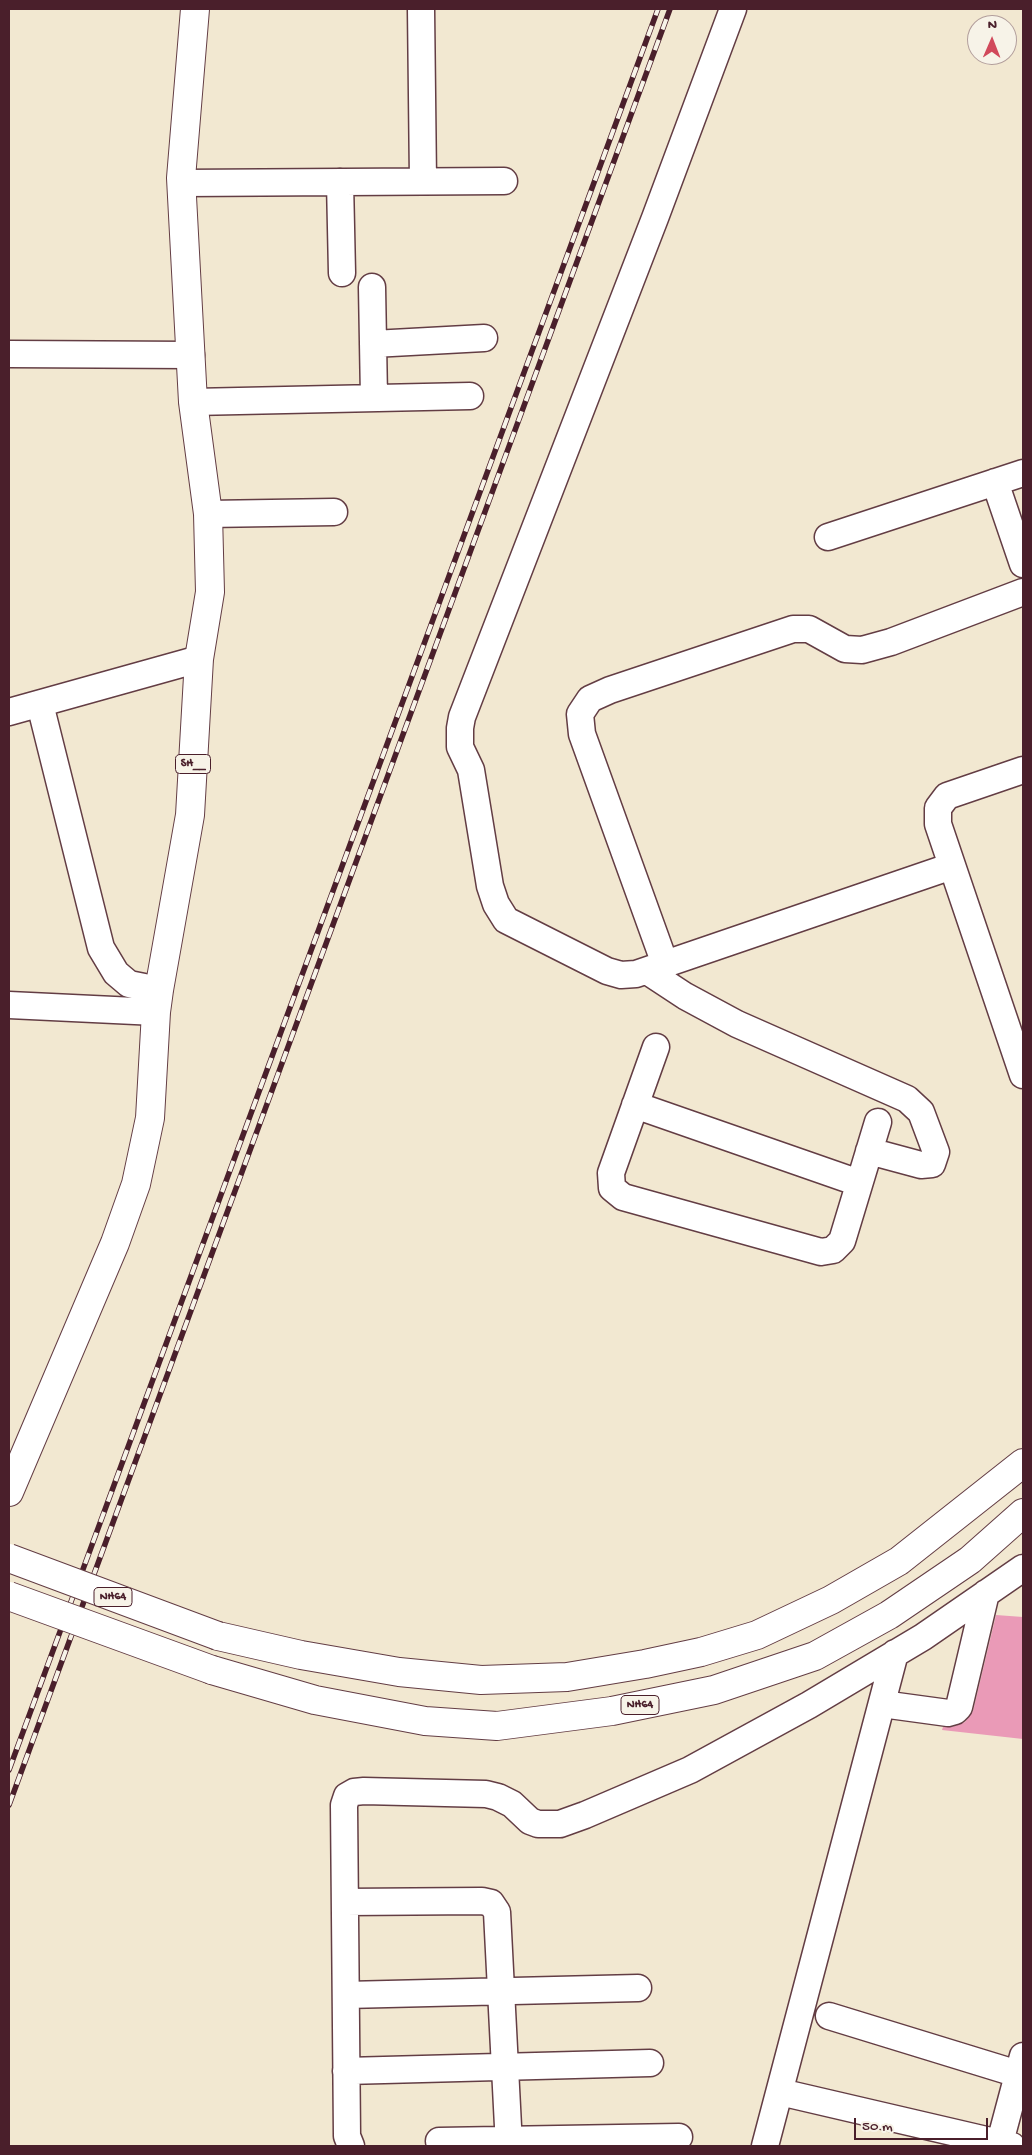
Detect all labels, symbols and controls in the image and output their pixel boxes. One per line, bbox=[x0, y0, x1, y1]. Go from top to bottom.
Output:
north arrow bbox=[967, 15, 1017, 65]
text: N bbox=[988, 17, 997, 34]
road number: SH__ bbox=[176, 754, 210, 774]
road number: NH64 bbox=[94, 1588, 132, 1606]
road number: NH64 bbox=[621, 1696, 659, 1714]
scale bar bbox=[857, 2108, 991, 2140]
text: 50 m bbox=[862, 2118, 893, 2136]

